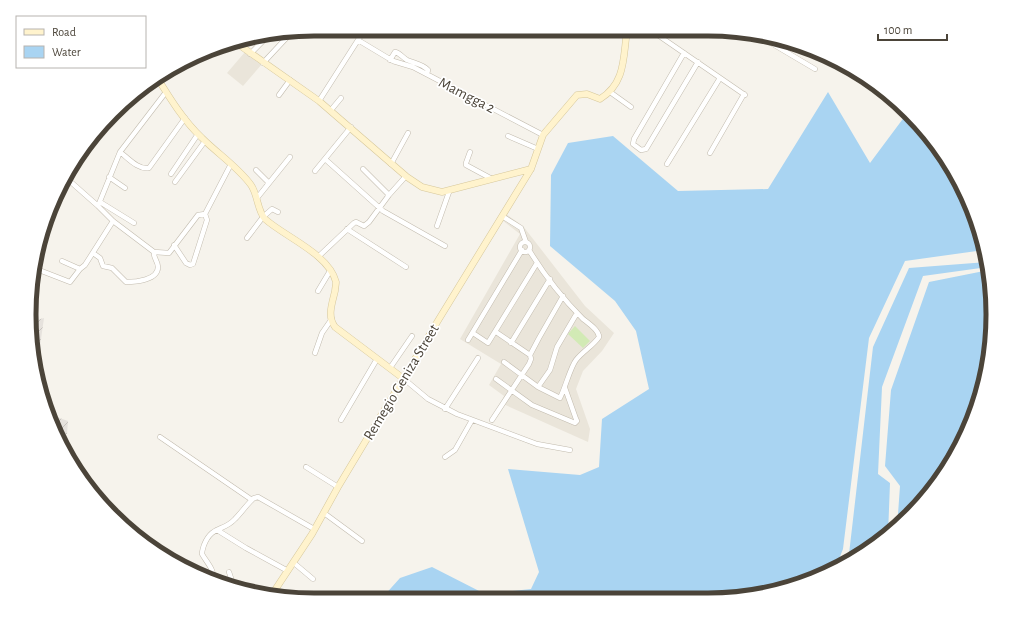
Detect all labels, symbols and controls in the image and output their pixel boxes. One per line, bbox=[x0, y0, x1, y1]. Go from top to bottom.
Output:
legend bbox=[16, 16, 146, 68]
scale bar bbox=[878, 16, 947, 42]
text: 100 m bbox=[884, 24, 912, 36]
text: Road bbox=[52, 26, 76, 38]
text: Water bbox=[52, 46, 81, 58]
street label: Mamgga 2 bbox=[436, 75, 498, 116]
street label: Remegio Geniza Street bbox=[361, 322, 442, 443]

